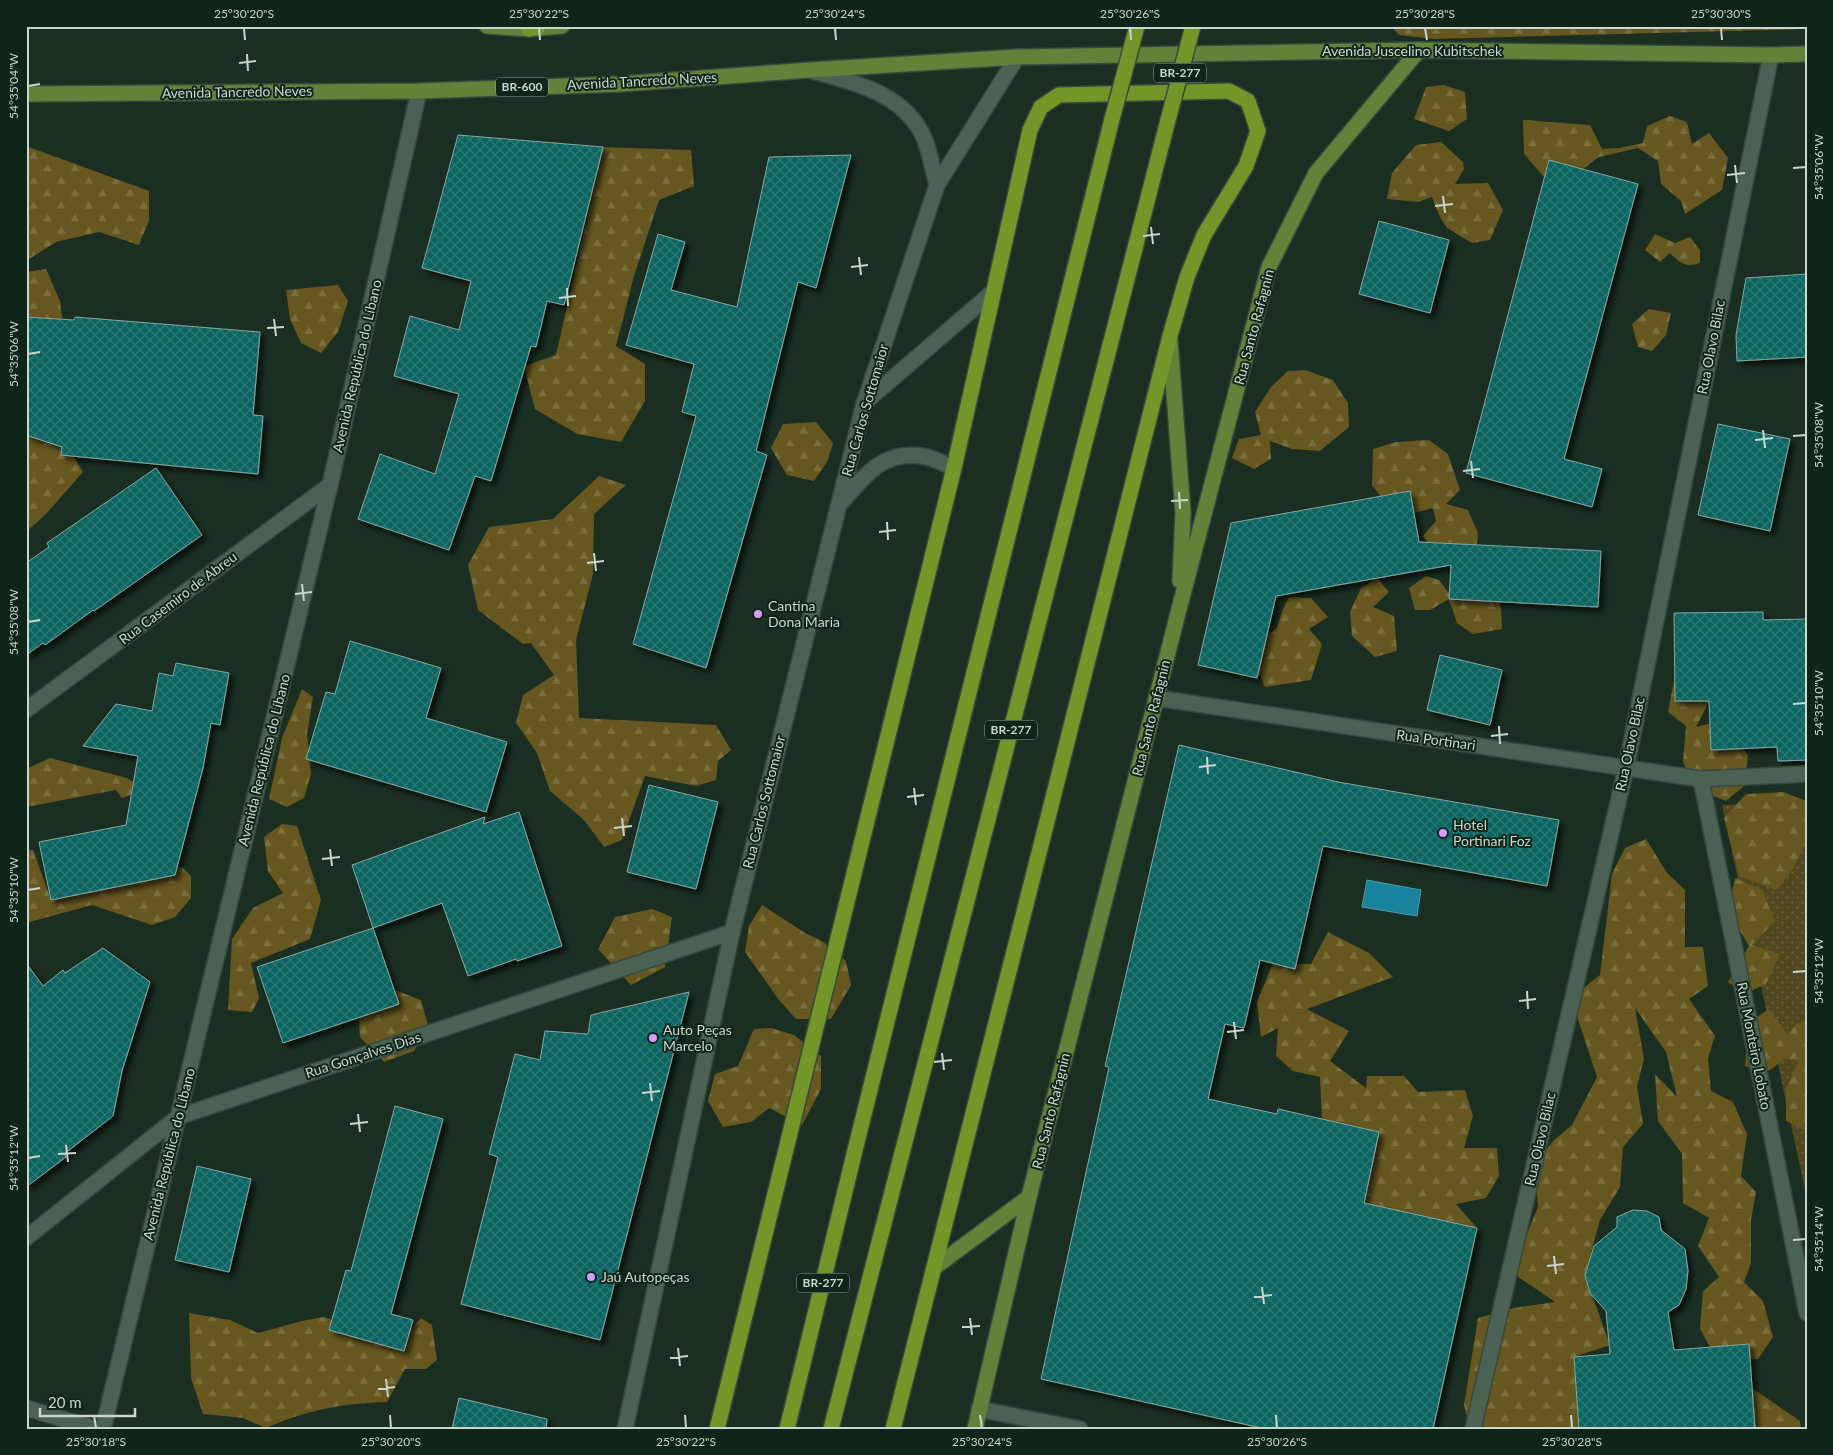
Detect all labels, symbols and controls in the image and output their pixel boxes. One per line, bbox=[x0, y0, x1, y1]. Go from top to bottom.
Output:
text: 25°30'20"S bbox=[214, 6, 274, 21]
text: 25°30'22"S bbox=[509, 6, 569, 21]
text: 25°30'24"S bbox=[805, 6, 865, 21]
text: 25°30'26"S bbox=[1100, 6, 1160, 21]
text: 25°30'28"S bbox=[1395, 6, 1455, 21]
text: 25°30'30"S bbox=[1691, 6, 1751, 21]
street label: Avenida Juscelino Kubitschek bbox=[1322, 42, 1503, 59]
text: 54°35'04"W bbox=[6, 52, 21, 119]
road number: BR-277 bbox=[1154, 64, 1206, 82]
street label: Avenida Tancredo Neves bbox=[566, 68, 717, 93]
road number: BR-600 bbox=[496, 77, 548, 96]
street label: Avenida Tancredo Neves bbox=[162, 82, 312, 101]
text: 54°35'06"W bbox=[1811, 133, 1826, 200]
street label: Rua Santo Rafagnin bbox=[1230, 267, 1277, 387]
street label: Avenida República do Líbano bbox=[328, 278, 385, 454]
street label: Rua Olavo Bilac bbox=[1693, 298, 1728, 396]
text: 54°35'06"W bbox=[6, 320, 21, 387]
street label: Rua Carlos Sottomaior bbox=[837, 342, 892, 478]
text: 54°35'08"W bbox=[1811, 401, 1826, 468]
street label: Rua Casemiro de Abreu bbox=[115, 548, 240, 648]
text: 54°35'08"W bbox=[6, 588, 21, 655]
place label: Cantina Dona Maria bbox=[768, 597, 840, 630]
marker: Cantina Dona Maria bbox=[752, 608, 764, 620]
street label: Rua Santo Rafagnin bbox=[1128, 658, 1173, 778]
text: 54°35'10"W bbox=[1811, 669, 1826, 736]
street label: Avenida República do Líbano bbox=[234, 672, 293, 848]
street label: Rua Olavo Bilac bbox=[1611, 695, 1648, 793]
road number: BR-277 bbox=[985, 720, 1037, 740]
street label: Rua Portinari bbox=[1395, 726, 1477, 753]
street label: Rua Carlos Sottomaior bbox=[739, 733, 788, 870]
place label: Hotel Portinari Foz bbox=[1453, 816, 1531, 849]
marker: Hotel Portinari Foz bbox=[1437, 827, 1449, 839]
text: 54°35'10"W bbox=[6, 856, 21, 923]
text: 54°35'12"W bbox=[1811, 937, 1826, 1004]
street label: Rua Monteiro Lobato bbox=[1734, 981, 1775, 1111]
place label: Auto Peças Marcelo bbox=[663, 1021, 732, 1054]
street label: Rua Gonçalves Dias bbox=[303, 1028, 423, 1081]
marker: Auto Peças Marcelo bbox=[647, 1032, 659, 1044]
street label: Rua Santo Rafagnin bbox=[1028, 1051, 1073, 1171]
street label: Avenida República do Líbano bbox=[139, 1066, 198, 1242]
street label: Rua Olavo Bilac bbox=[1520, 1090, 1559, 1187]
text: 54°35'12"W bbox=[6, 1124, 21, 1191]
text: 54°35'14"W bbox=[1811, 1205, 1826, 1272]
place label: Jaú Autopeças bbox=[601, 1268, 690, 1285]
marker: Jaú Autopeças bbox=[585, 1271, 597, 1283]
road number: BR-277 bbox=[797, 1274, 849, 1292]
scale bar bbox=[40, 1385, 135, 1417]
text: 20 m bbox=[48, 1393, 82, 1411]
text: 25°30'18"S bbox=[66, 1434, 126, 1449]
text: 25°30'20"S bbox=[361, 1434, 421, 1449]
text: 25°30'22"S bbox=[656, 1434, 716, 1449]
text: 25°30'24"S bbox=[952, 1434, 1012, 1449]
text: 25°30'26"S bbox=[1247, 1434, 1307, 1449]
text: 25°30'28"S bbox=[1542, 1434, 1602, 1449]

